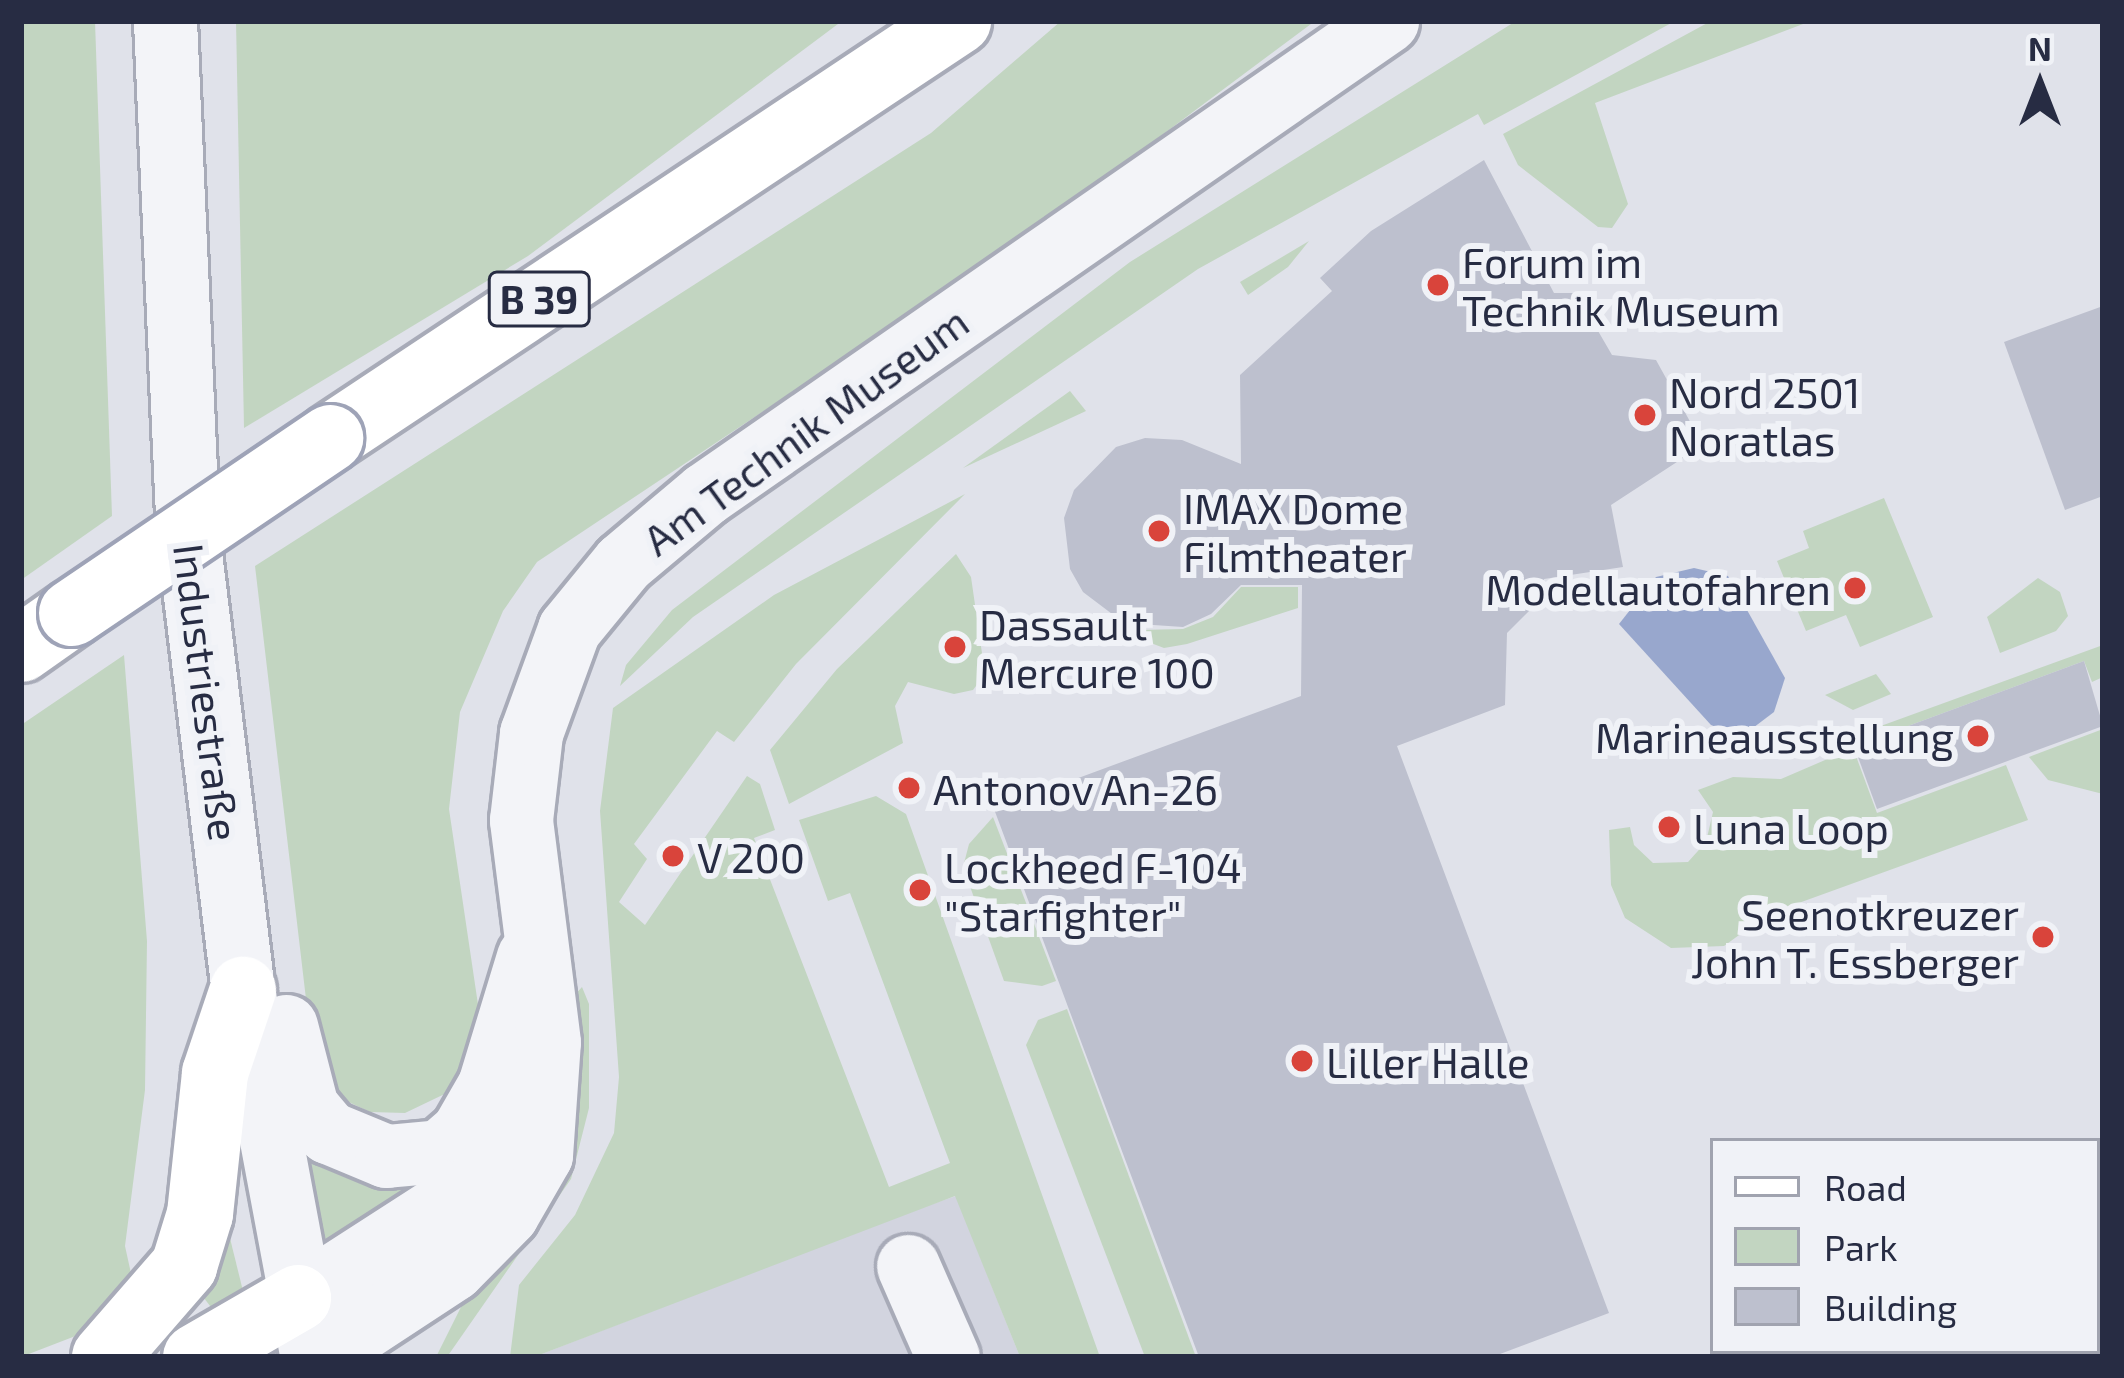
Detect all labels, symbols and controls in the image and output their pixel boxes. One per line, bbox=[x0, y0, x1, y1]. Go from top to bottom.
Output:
north arrow bbox=[1980, 24, 2100, 144]
text: N bbox=[2028, 28, 2052, 68]
place label: Forum im Technik Museum bbox=[1462, 236, 1780, 334]
road number: B 39 bbox=[485, 266, 593, 332]
marker: Forum im Technik Museum bbox=[1425, 272, 1451, 298]
street label: Am Technik Museum bbox=[632, 295, 978, 565]
place label: Nord 2501 Noratlas bbox=[1669, 366, 1860, 464]
marker: Nord 2501 Noratlas bbox=[1632, 402, 1658, 428]
place label: IMAX Dome Filmtheater bbox=[1183, 482, 1407, 580]
marker: IMAX Dome Filmtheater bbox=[1146, 518, 1172, 544]
street label: Industriestraße bbox=[165, 541, 251, 843]
place label: Modellautofahren bbox=[1485, 563, 1831, 613]
marker: Modellautofahren bbox=[1842, 575, 1868, 601]
place label: Dassault Mercure 100 bbox=[979, 598, 1215, 696]
marker: Dassault Mercure 100 bbox=[942, 634, 968, 660]
place label: Marineausstellung bbox=[1595, 711, 1954, 761]
marker: Marineausstellung bbox=[1965, 723, 1991, 749]
place label: Antonov An-26 bbox=[933, 763, 1220, 813]
marker: Antonov An-26 bbox=[896, 775, 922, 801]
place label: Luna Loop bbox=[1693, 802, 1889, 852]
marker: Luna Loop bbox=[1656, 814, 1682, 840]
place label: V 200 bbox=[697, 831, 806, 881]
place label: Lockheed F-104 "Starfighter" bbox=[944, 841, 1242, 940]
marker: V 200 bbox=[660, 843, 686, 869]
marker: Lockheed F-104 "Starfighter" bbox=[907, 877, 933, 903]
place label: Seenotkreuzer John T. Essberger bbox=[1690, 888, 2019, 986]
marker: Seenotkreuzer John T. Essberger bbox=[2030, 924, 2056, 950]
place label: Liller Halle bbox=[1326, 1036, 1530, 1086]
marker: Liller Halle bbox=[1289, 1048, 1315, 1074]
legend bbox=[1710, 1138, 2100, 1354]
text: Road bbox=[1824, 1165, 1907, 1208]
text: Park bbox=[1824, 1225, 1898, 1268]
text: Building bbox=[1824, 1285, 1957, 1328]

